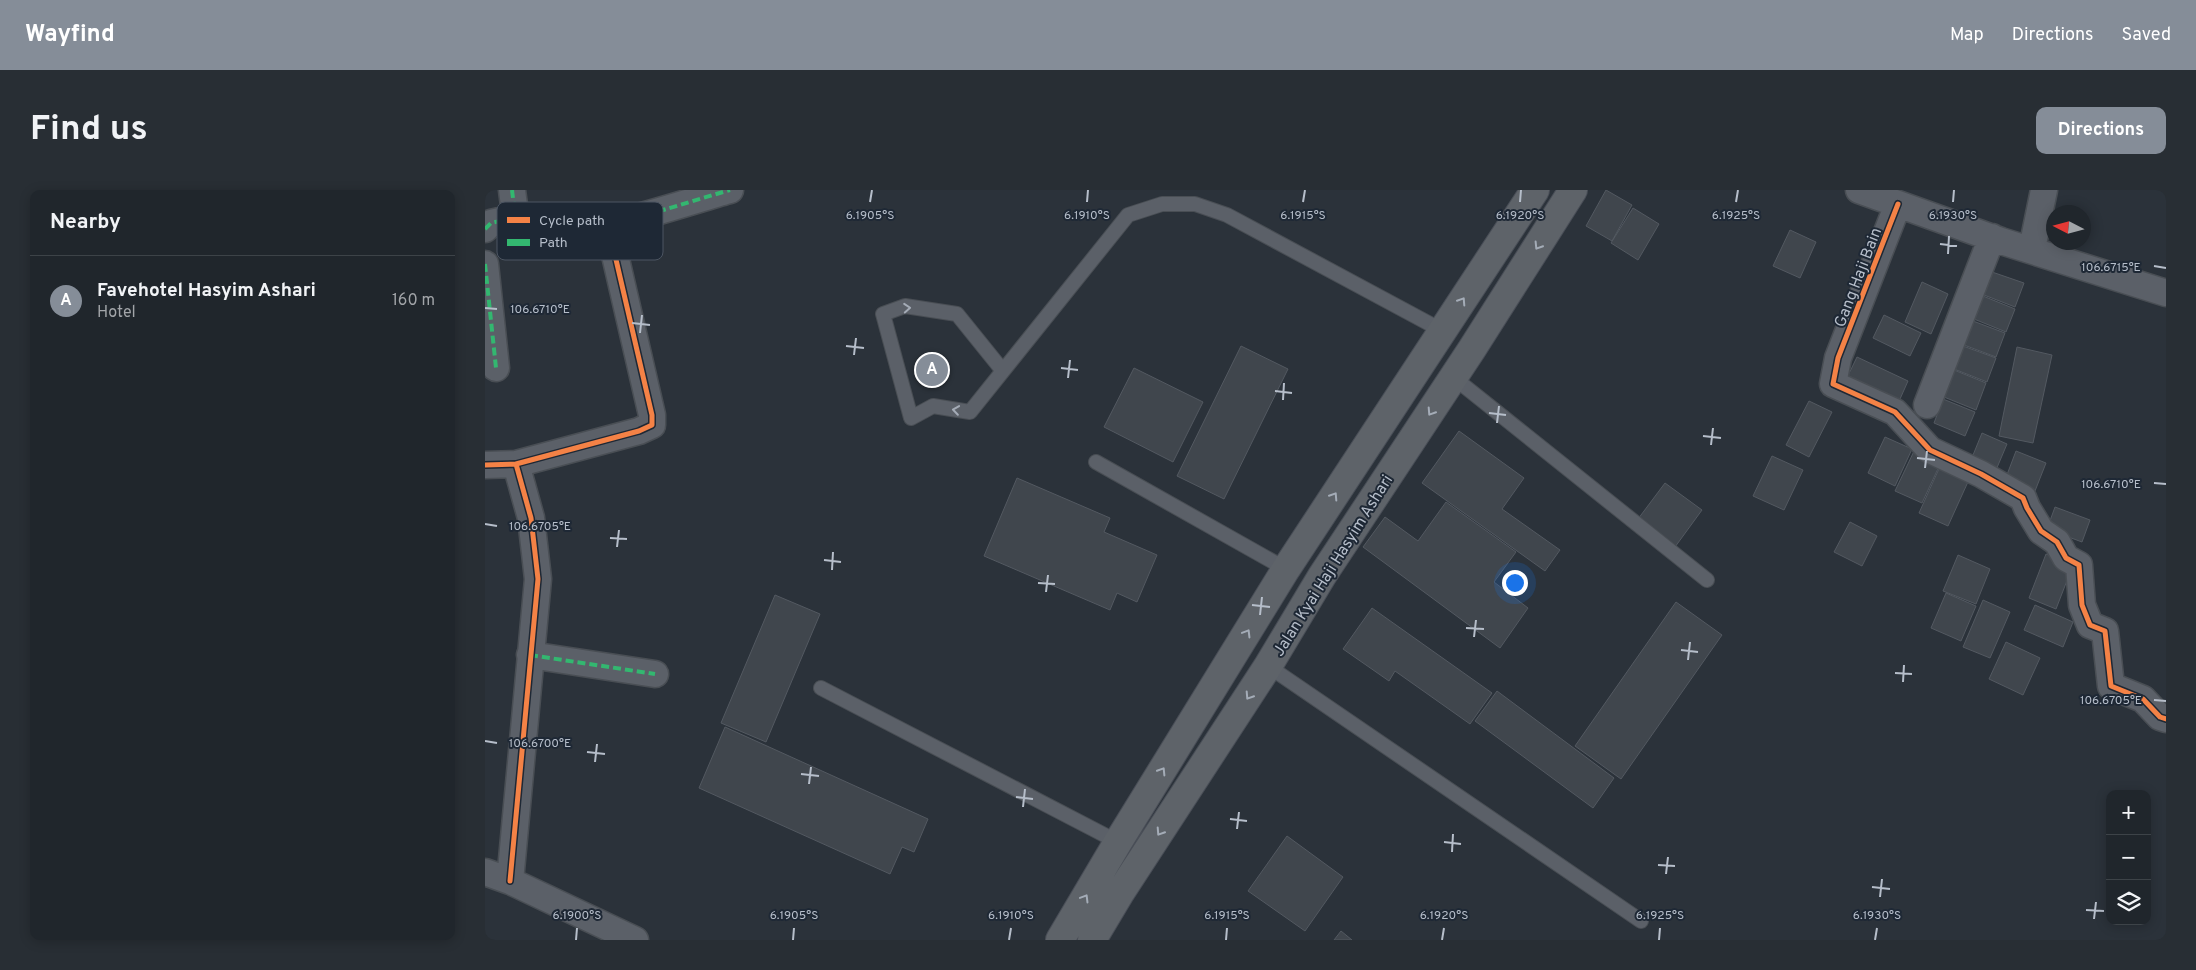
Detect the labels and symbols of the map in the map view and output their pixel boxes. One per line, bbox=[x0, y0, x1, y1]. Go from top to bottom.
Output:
legend bbox=[497, 202, 663, 260]
north arrow bbox=[2046, 205, 2091, 250]
text: 6.1905°S bbox=[846, 208, 894, 224]
text: 6.1910°S bbox=[1064, 208, 1110, 224]
text: 6.1915°S bbox=[1280, 208, 1326, 224]
text: 6.1920°S bbox=[1496, 208, 1544, 224]
text: 6.1925°S bbox=[1712, 208, 1760, 224]
text: 6.1930°S bbox=[1929, 208, 1977, 224]
text: Cycle path bbox=[539, 213, 605, 230]
street label: Gang Haji Bain bbox=[1831, 225, 1887, 330]
text: Path bbox=[539, 235, 568, 252]
one-way arrow bbox=[1534, 241, 1544, 250]
text: 106.6715°E bbox=[2081, 260, 2141, 276]
one-way arrow bbox=[1456, 298, 1465, 307]
text: 106.6710°E bbox=[510, 302, 570, 318]
one-way arrow bbox=[904, 302, 912, 313]
pin: A bbox=[916, 351, 948, 389]
one-way arrow bbox=[952, 405, 960, 415]
one-way arrow bbox=[1427, 407, 1437, 416]
street label: Jalan Kyai Haji Hasyim Ashari bbox=[1269, 472, 1398, 661]
text: 106.6710°E bbox=[2081, 477, 2141, 493]
one-way arrow bbox=[1328, 492, 1337, 501]
text: 106.6705°E bbox=[509, 519, 571, 535]
your location bbox=[1502, 570, 1528, 596]
one-way arrow bbox=[1241, 630, 1251, 639]
one-way arrow bbox=[1246, 690, 1255, 700]
text: 106.6705°E bbox=[2080, 693, 2142, 709]
text: 106.6700°E bbox=[509, 736, 571, 752]
one-way arrow bbox=[1156, 768, 1165, 777]
one-way arrow bbox=[1156, 827, 1166, 836]
one-way arrow bbox=[1079, 894, 1089, 903]
text: 6.1900°S bbox=[553, 908, 601, 924]
text: 6.1905°S bbox=[770, 908, 818, 924]
text: 6.1910°S bbox=[988, 908, 1034, 924]
text: 6.1915°S bbox=[1204, 908, 1250, 924]
text: 6.1920°S bbox=[1420, 908, 1468, 924]
text: 6.1925°S bbox=[1636, 908, 1684, 924]
text: 6.1930°S bbox=[1853, 908, 1901, 924]

